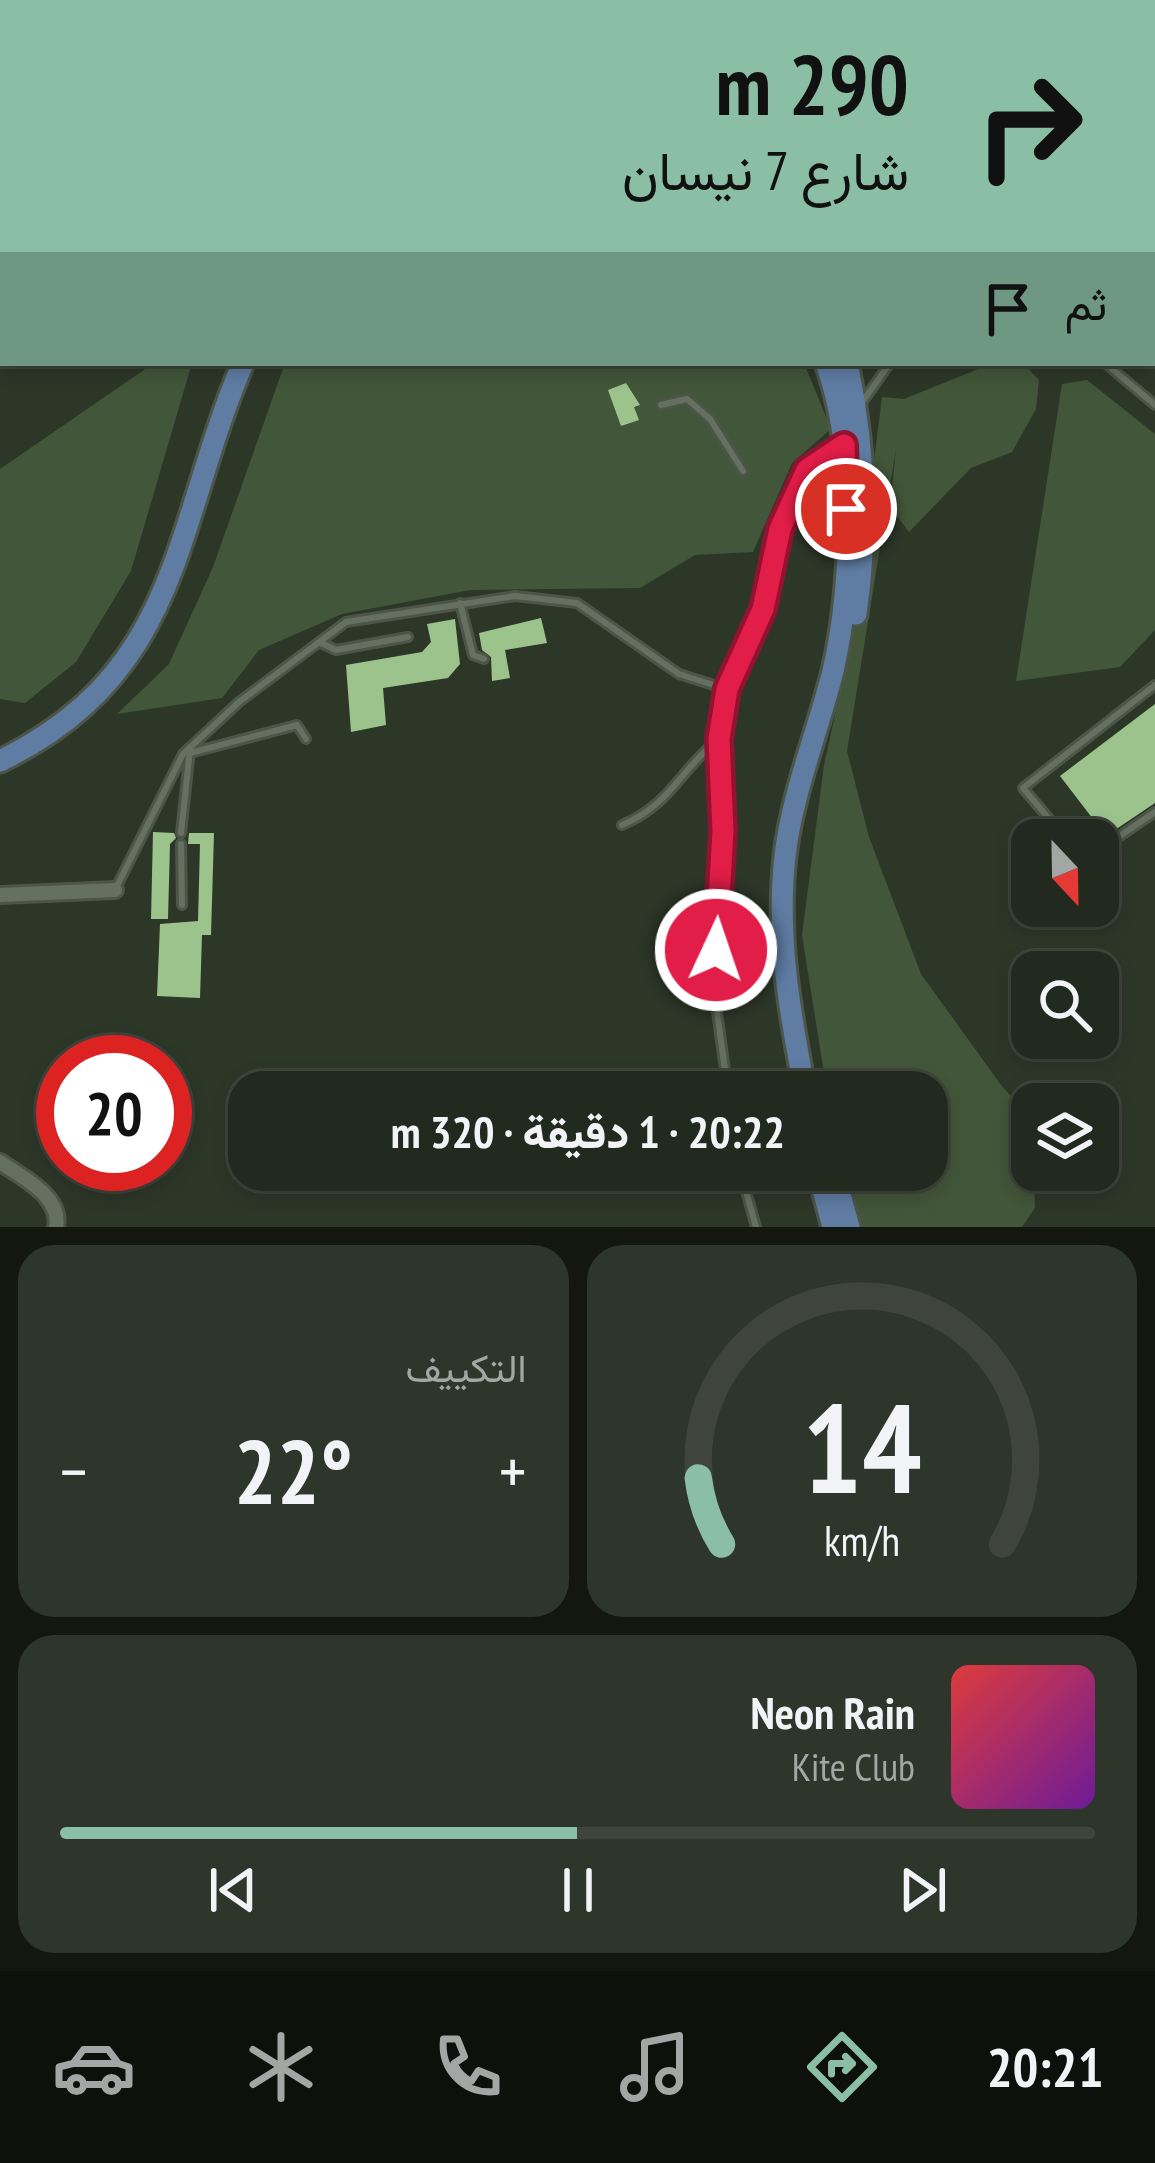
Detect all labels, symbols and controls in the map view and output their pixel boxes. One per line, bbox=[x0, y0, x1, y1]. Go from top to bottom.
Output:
text: 290 m bbox=[716, 29, 909, 138]
icon: right bbox=[951, 48, 1107, 204]
text: شارع 7 نيسان bbox=[622, 135, 909, 205]
text: ثم bbox=[1065, 274, 1107, 332]
icon: arrive bbox=[975, 276, 1041, 342]
pin bbox=[795, 458, 897, 560]
icon: arrive bbox=[813, 476, 879, 542]
north arrow bbox=[1011, 819, 1119, 927]
map controls bbox=[1011, 819, 1119, 1191]
position arrow bbox=[653, 887, 779, 1013]
button: search bbox=[1011, 951, 1119, 1059]
speed limit sign: 20 bbox=[36, 1035, 192, 1191]
button: layers bbox=[1011, 1083, 1119, 1191]
text: 20:22 · 1 دقيقة · 320 m bbox=[391, 1102, 785, 1160]
text: التكييف bbox=[406, 1342, 527, 1393]
text: 14 bbox=[802, 1366, 921, 1527]
text: 22° bbox=[234, 1412, 353, 1529]
text: − bbox=[60, 1428, 87, 1513]
text: + bbox=[499, 1428, 527, 1513]
text: km/h bbox=[824, 1512, 900, 1568]
text: Neon Rain bbox=[750, 1683, 915, 1741]
text: Kite Club bbox=[792, 1741, 915, 1792]
icon: previous bbox=[200, 1857, 266, 1923]
icon: pause bbox=[545, 1857, 611, 1923]
icon: next bbox=[890, 1857, 956, 1923]
icon: car bbox=[52, 2025, 136, 2109]
icon: climate bbox=[239, 2025, 323, 2109]
icon: phone bbox=[426, 2025, 510, 2109]
icon: music bbox=[613, 2025, 697, 2109]
icon: directions bbox=[800, 2025, 884, 2109]
text: 20:21 bbox=[987, 2032, 1103, 2102]

